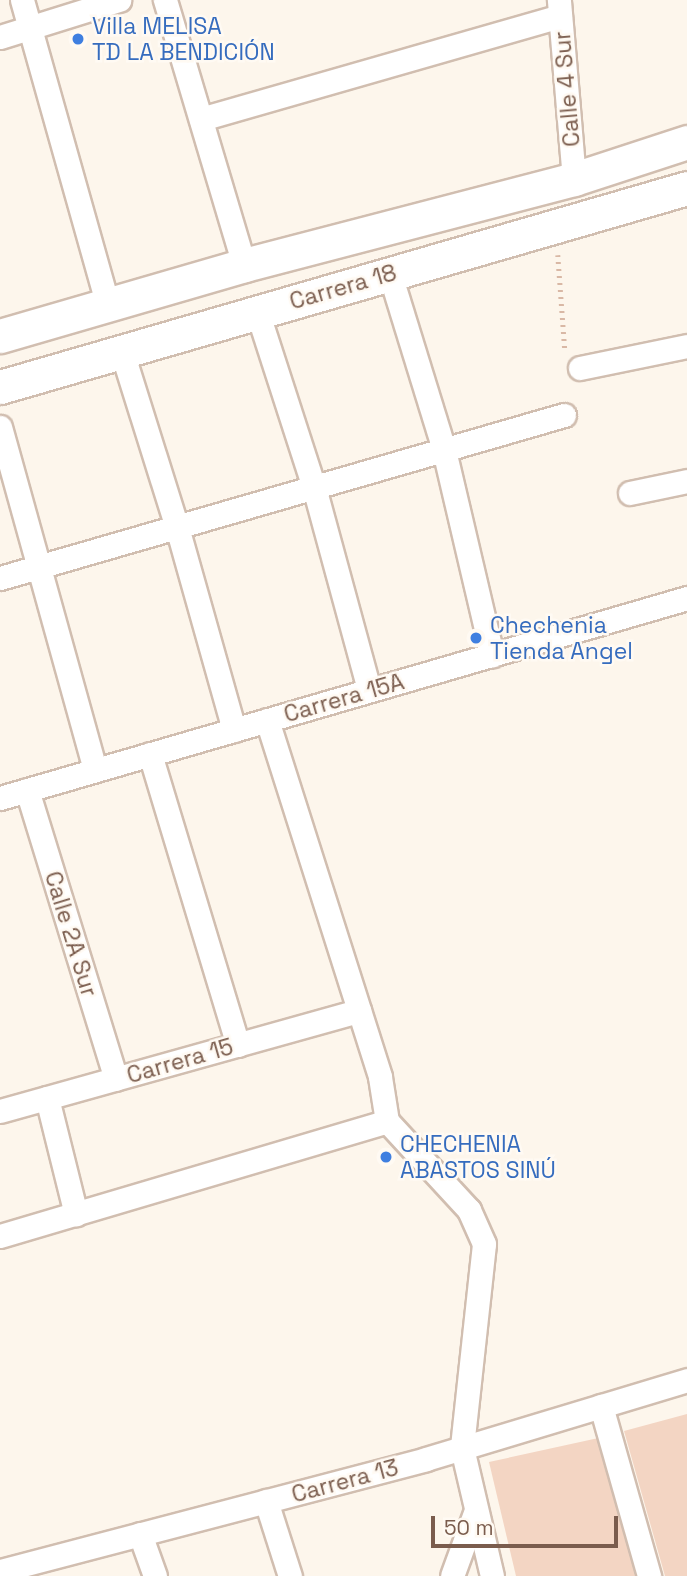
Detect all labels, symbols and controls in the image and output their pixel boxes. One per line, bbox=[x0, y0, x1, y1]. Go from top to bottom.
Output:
place label: Villa MELISA TD LA BENDICIÓN bbox=[92, 12, 275, 66]
street label: Calle 4 Sur bbox=[548, 30, 586, 148]
marker: Villa MELISA TD LA BENDICIÓN bbox=[70, 31, 86, 47]
street label: Carrera 18 bbox=[286, 259, 400, 315]
place label: Chechenia Tienda Angel bbox=[490, 611, 633, 665]
marker: Chechenia Tienda Angel bbox=[468, 630, 484, 646]
street label: Carrera 15A bbox=[281, 668, 407, 728]
street label: Calle 2A Sur bbox=[39, 868, 103, 1000]
street label: Carrera 15 bbox=[124, 1033, 236, 1089]
place label: CHECHENIA ABASTOS SINÚ bbox=[400, 1130, 556, 1184]
marker: CHECHENIA ABASTOS SINÚ bbox=[378, 1149, 394, 1165]
street label: Carrera 13 bbox=[289, 1454, 401, 1508]
scale bar bbox=[435, 1502, 622, 1546]
text: 50 m bbox=[444, 1514, 494, 1541]

